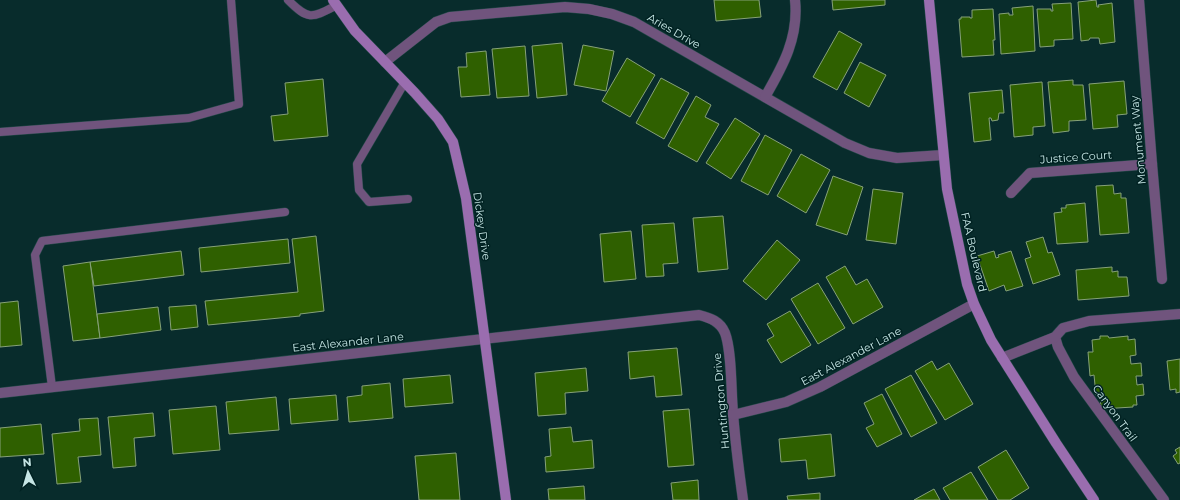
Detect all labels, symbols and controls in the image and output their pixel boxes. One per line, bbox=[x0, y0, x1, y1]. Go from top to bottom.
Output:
street label: Aries Drive bbox=[645, 10, 703, 52]
street label: Monument Way bbox=[1127, 95, 1149, 185]
street label: Justice Court bbox=[1039, 147, 1113, 167]
street label: Dickey Drive bbox=[470, 191, 494, 261]
street label: FAA Boulevard bbox=[958, 211, 990, 293]
street label: East Alexander Lane bbox=[798, 323, 904, 388]
street label: East Alexander Lane bbox=[292, 329, 405, 355]
street label: Huntington Drive bbox=[710, 352, 732, 450]
street label: Canyon Trail bbox=[1090, 382, 1140, 444]
north arrow bbox=[8, 452, 48, 492]
text: N bbox=[22, 455, 32, 469]

